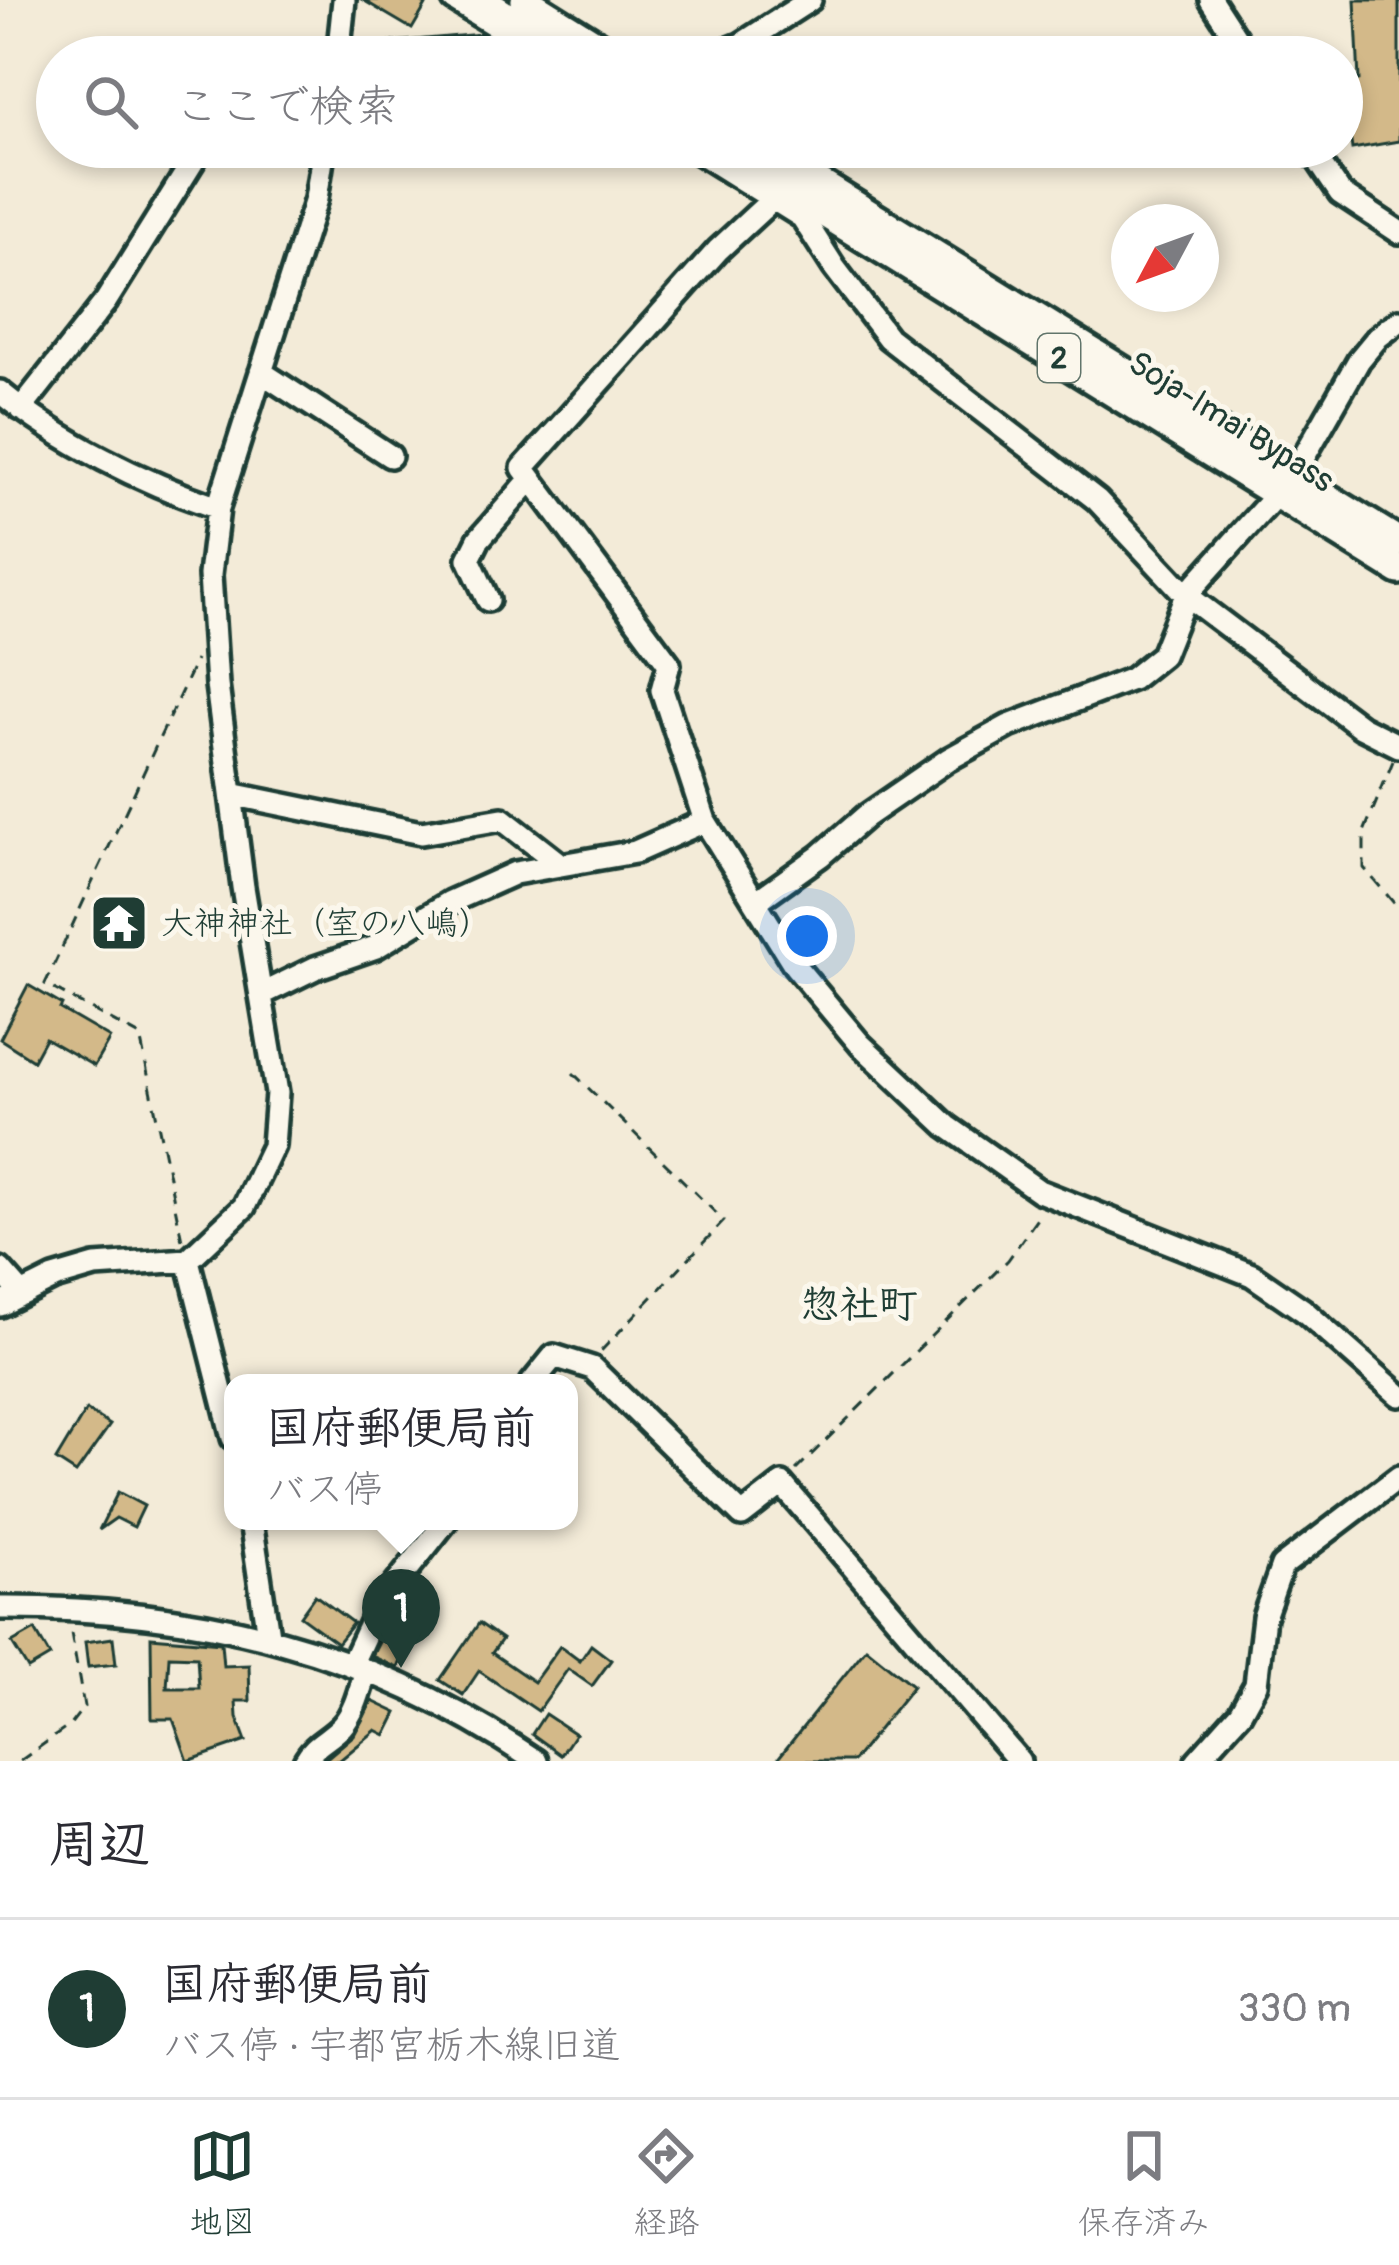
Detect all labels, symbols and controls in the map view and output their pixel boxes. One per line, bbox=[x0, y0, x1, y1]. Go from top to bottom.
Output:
search box bbox=[36, 36, 1363, 168]
icon: search bbox=[78, 69, 144, 135]
text: ここで検索 bbox=[174, 79, 399, 135]
north arrow bbox=[1111, 204, 1219, 312]
road number: 2 bbox=[1038, 334, 1080, 382]
street label: Soja-Imai Bypass bbox=[1121, 343, 1341, 502]
temple icon: 大神神社（室の八嶋） bbox=[88, 892, 150, 954]
place label: 大神神社（室の八嶋） bbox=[161, 903, 491, 944]
your location bbox=[777, 906, 837, 966]
district label: 惣社町 bbox=[800, 1280, 918, 1329]
popup bbox=[224, 1374, 578, 1530]
text: 国府郵便局前 bbox=[266, 1401, 536, 1457]
text: バス停 bbox=[266, 1465, 383, 1514]
pin: 1 bbox=[362, 1569, 440, 1668]
text: 周辺 bbox=[48, 1813, 150, 1877]
text: 国府郵便局前 bbox=[162, 1957, 432, 2013]
text: 1 bbox=[79, 1984, 95, 2033]
text: 330 m bbox=[1238, 1984, 1351, 2033]
text: バス停 · 宇都宮栃木線旧道 bbox=[162, 2021, 621, 2070]
tab: 地図 bbox=[189, 2123, 255, 2243]
tab: 経路 bbox=[633, 2123, 699, 2243]
tab: 保存済み bbox=[1078, 2123, 1210, 2243]

